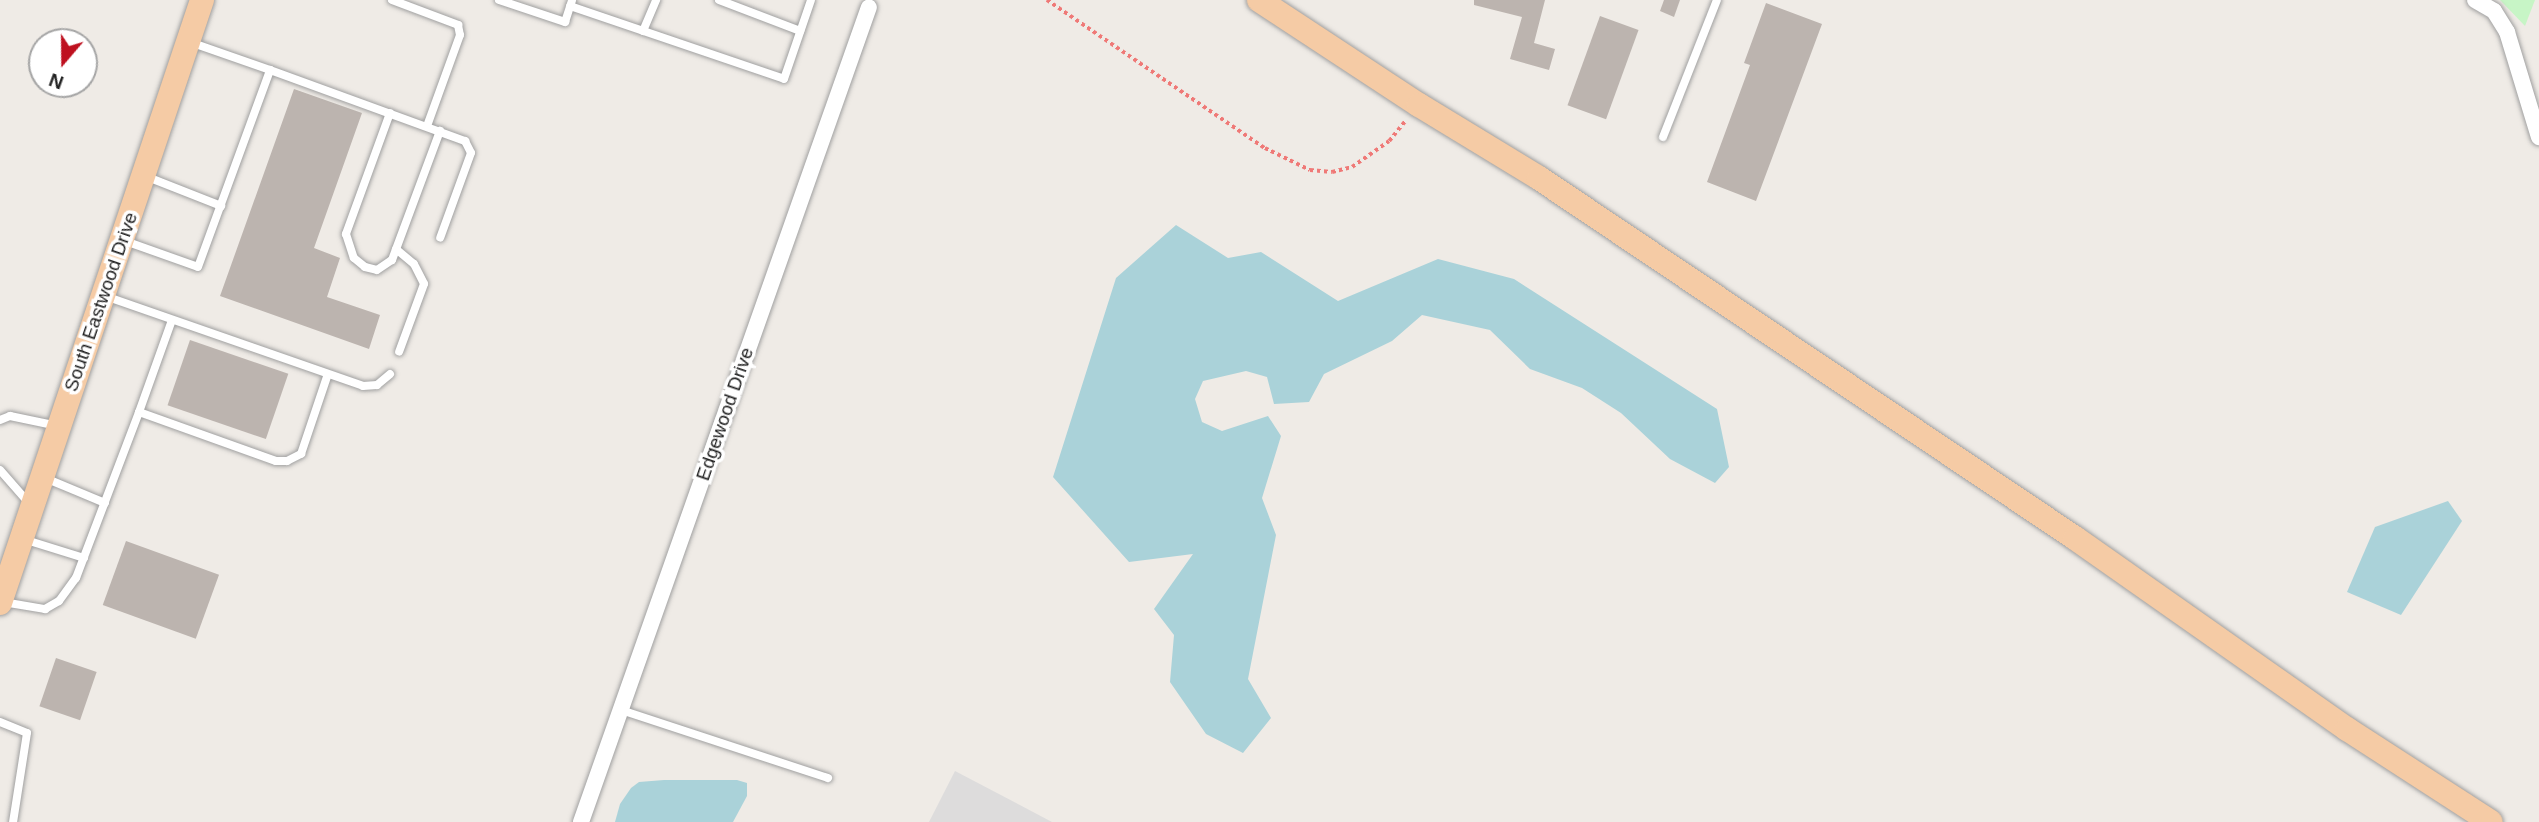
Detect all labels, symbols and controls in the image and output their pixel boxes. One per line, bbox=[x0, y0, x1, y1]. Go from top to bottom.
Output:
north arrow bbox=[28, 28, 98, 98]
text: N bbox=[46, 69, 66, 94]
street label: South Eastwood Drive bbox=[60, 209, 142, 395]
street label: Edgewood Drive bbox=[692, 344, 758, 484]

